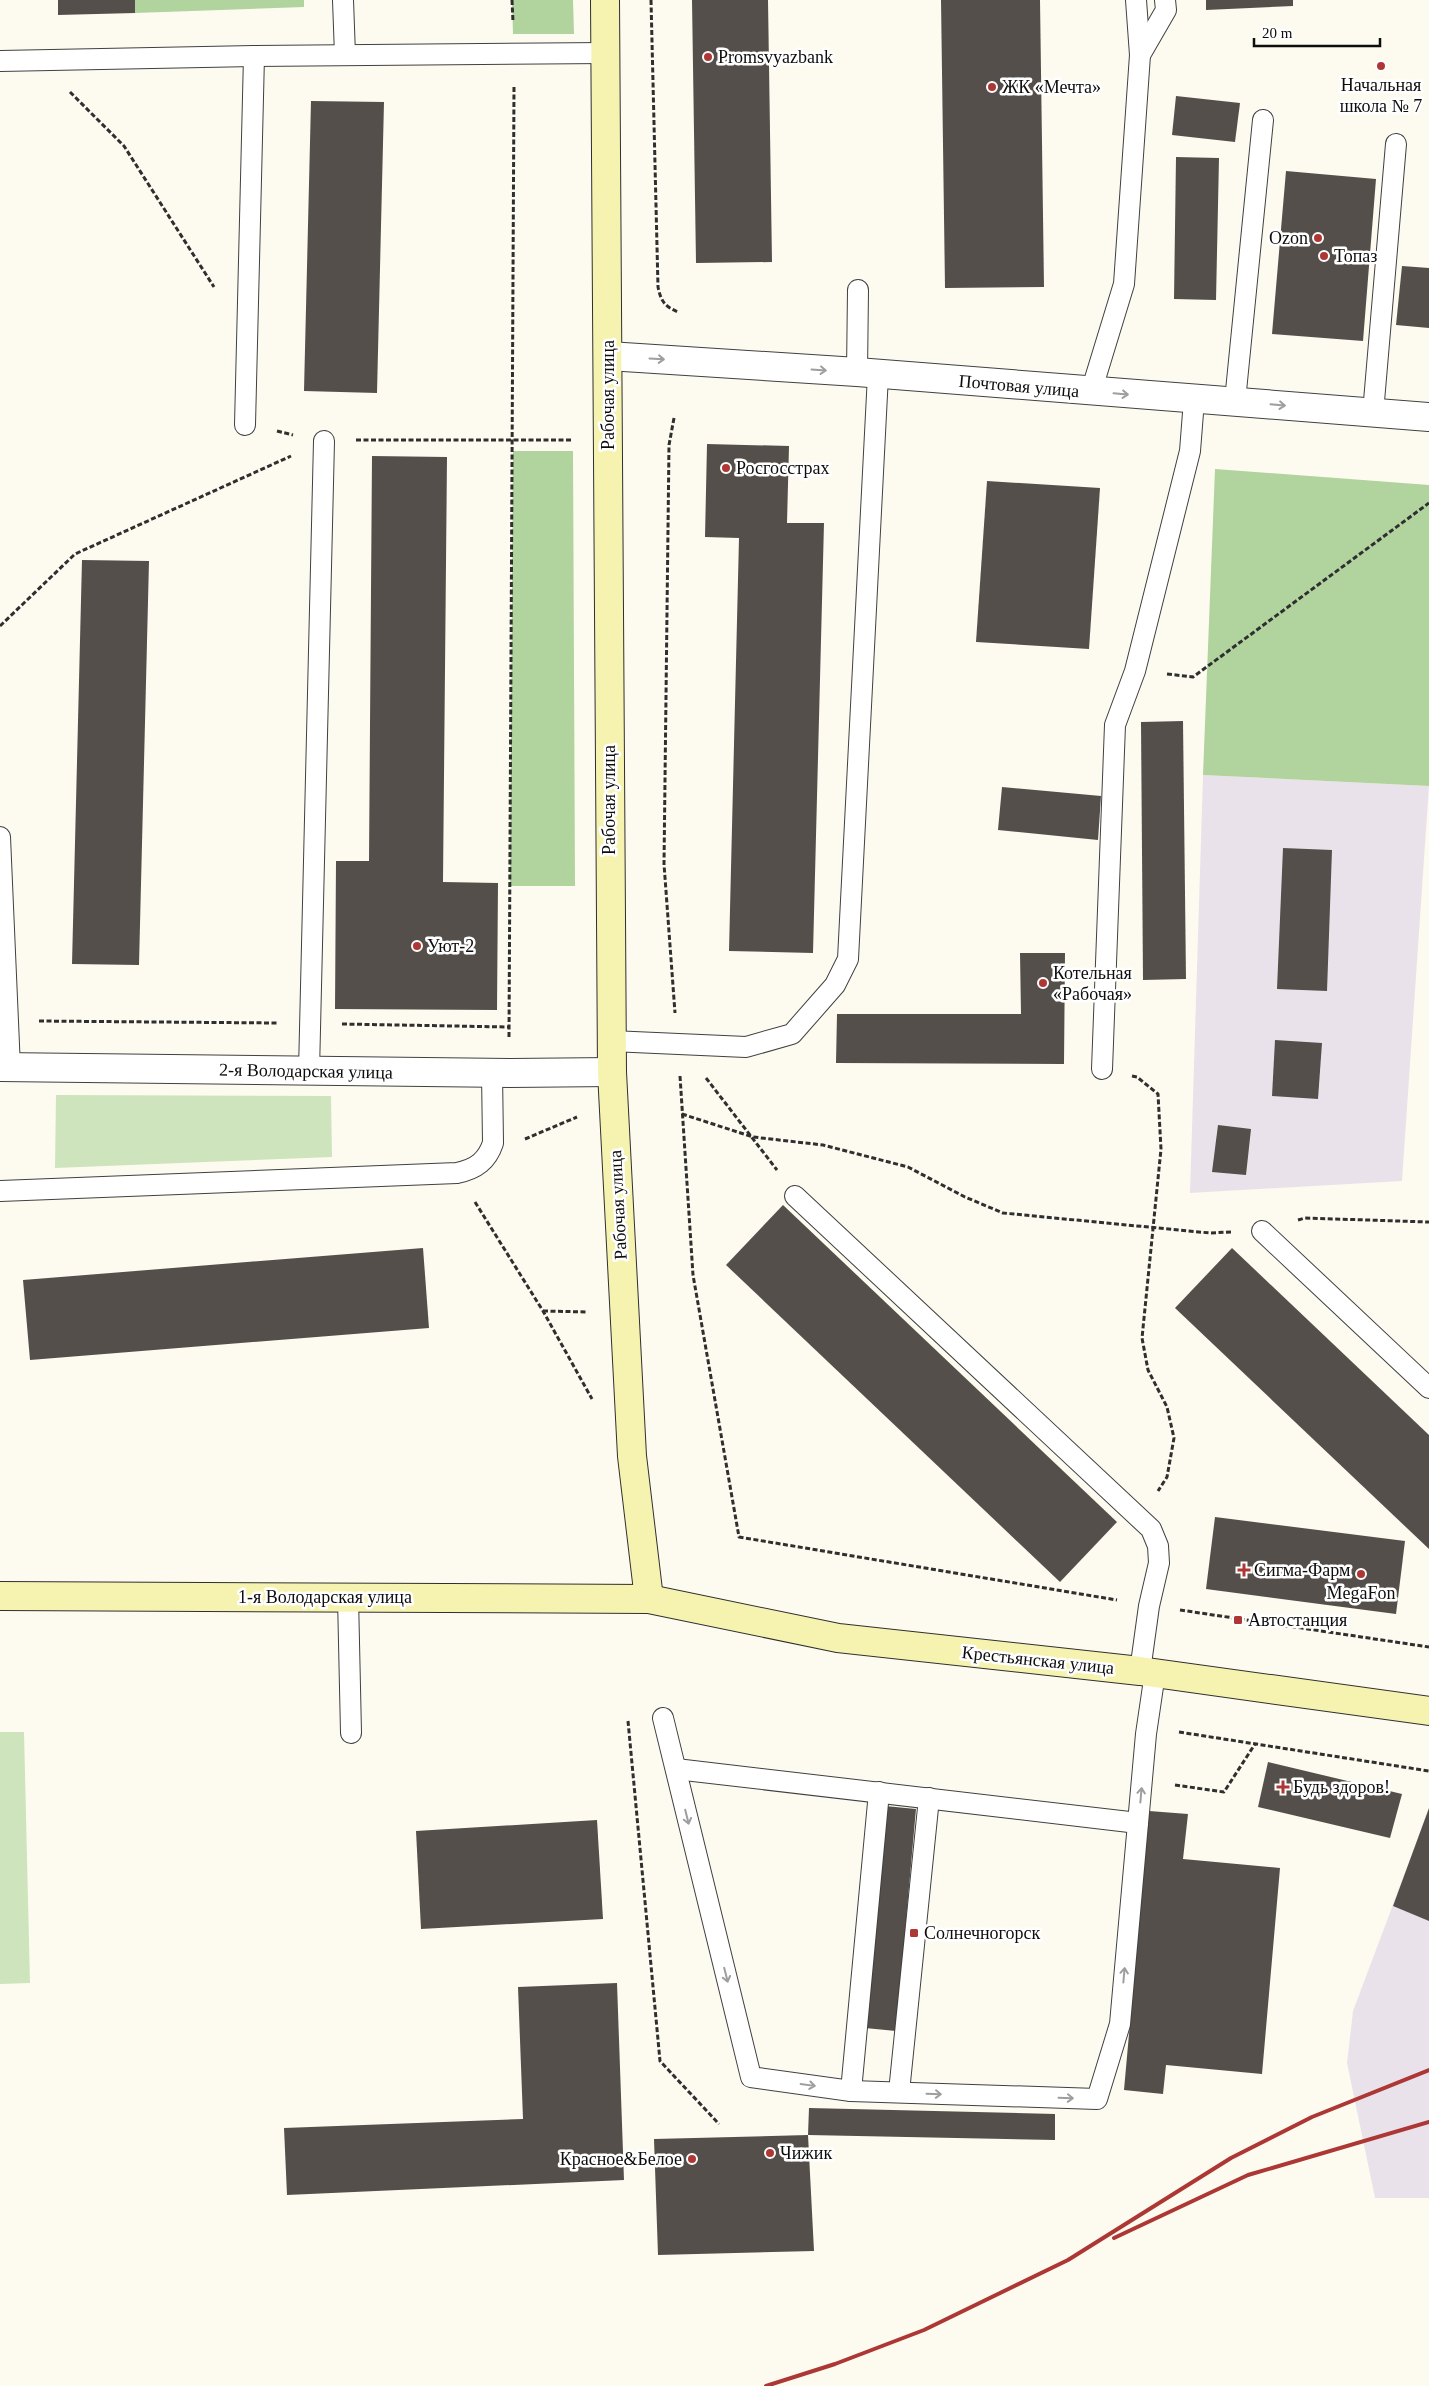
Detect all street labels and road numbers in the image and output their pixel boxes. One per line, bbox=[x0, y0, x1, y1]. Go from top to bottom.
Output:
street label: Рабочая улица bbox=[598, 340, 618, 450]
street label: Почтовая улица bbox=[958, 371, 1080, 401]
street label: Рабочая улица bbox=[599, 745, 619, 855]
street label: 2-я Володарская улица bbox=[219, 1059, 393, 1083]
street label: Рабочая улица bbox=[605, 1150, 631, 1260]
street label: 1-я Володарская улица bbox=[238, 1587, 412, 1607]
street label: Крестьянская улица bbox=[961, 1642, 1115, 1678]

